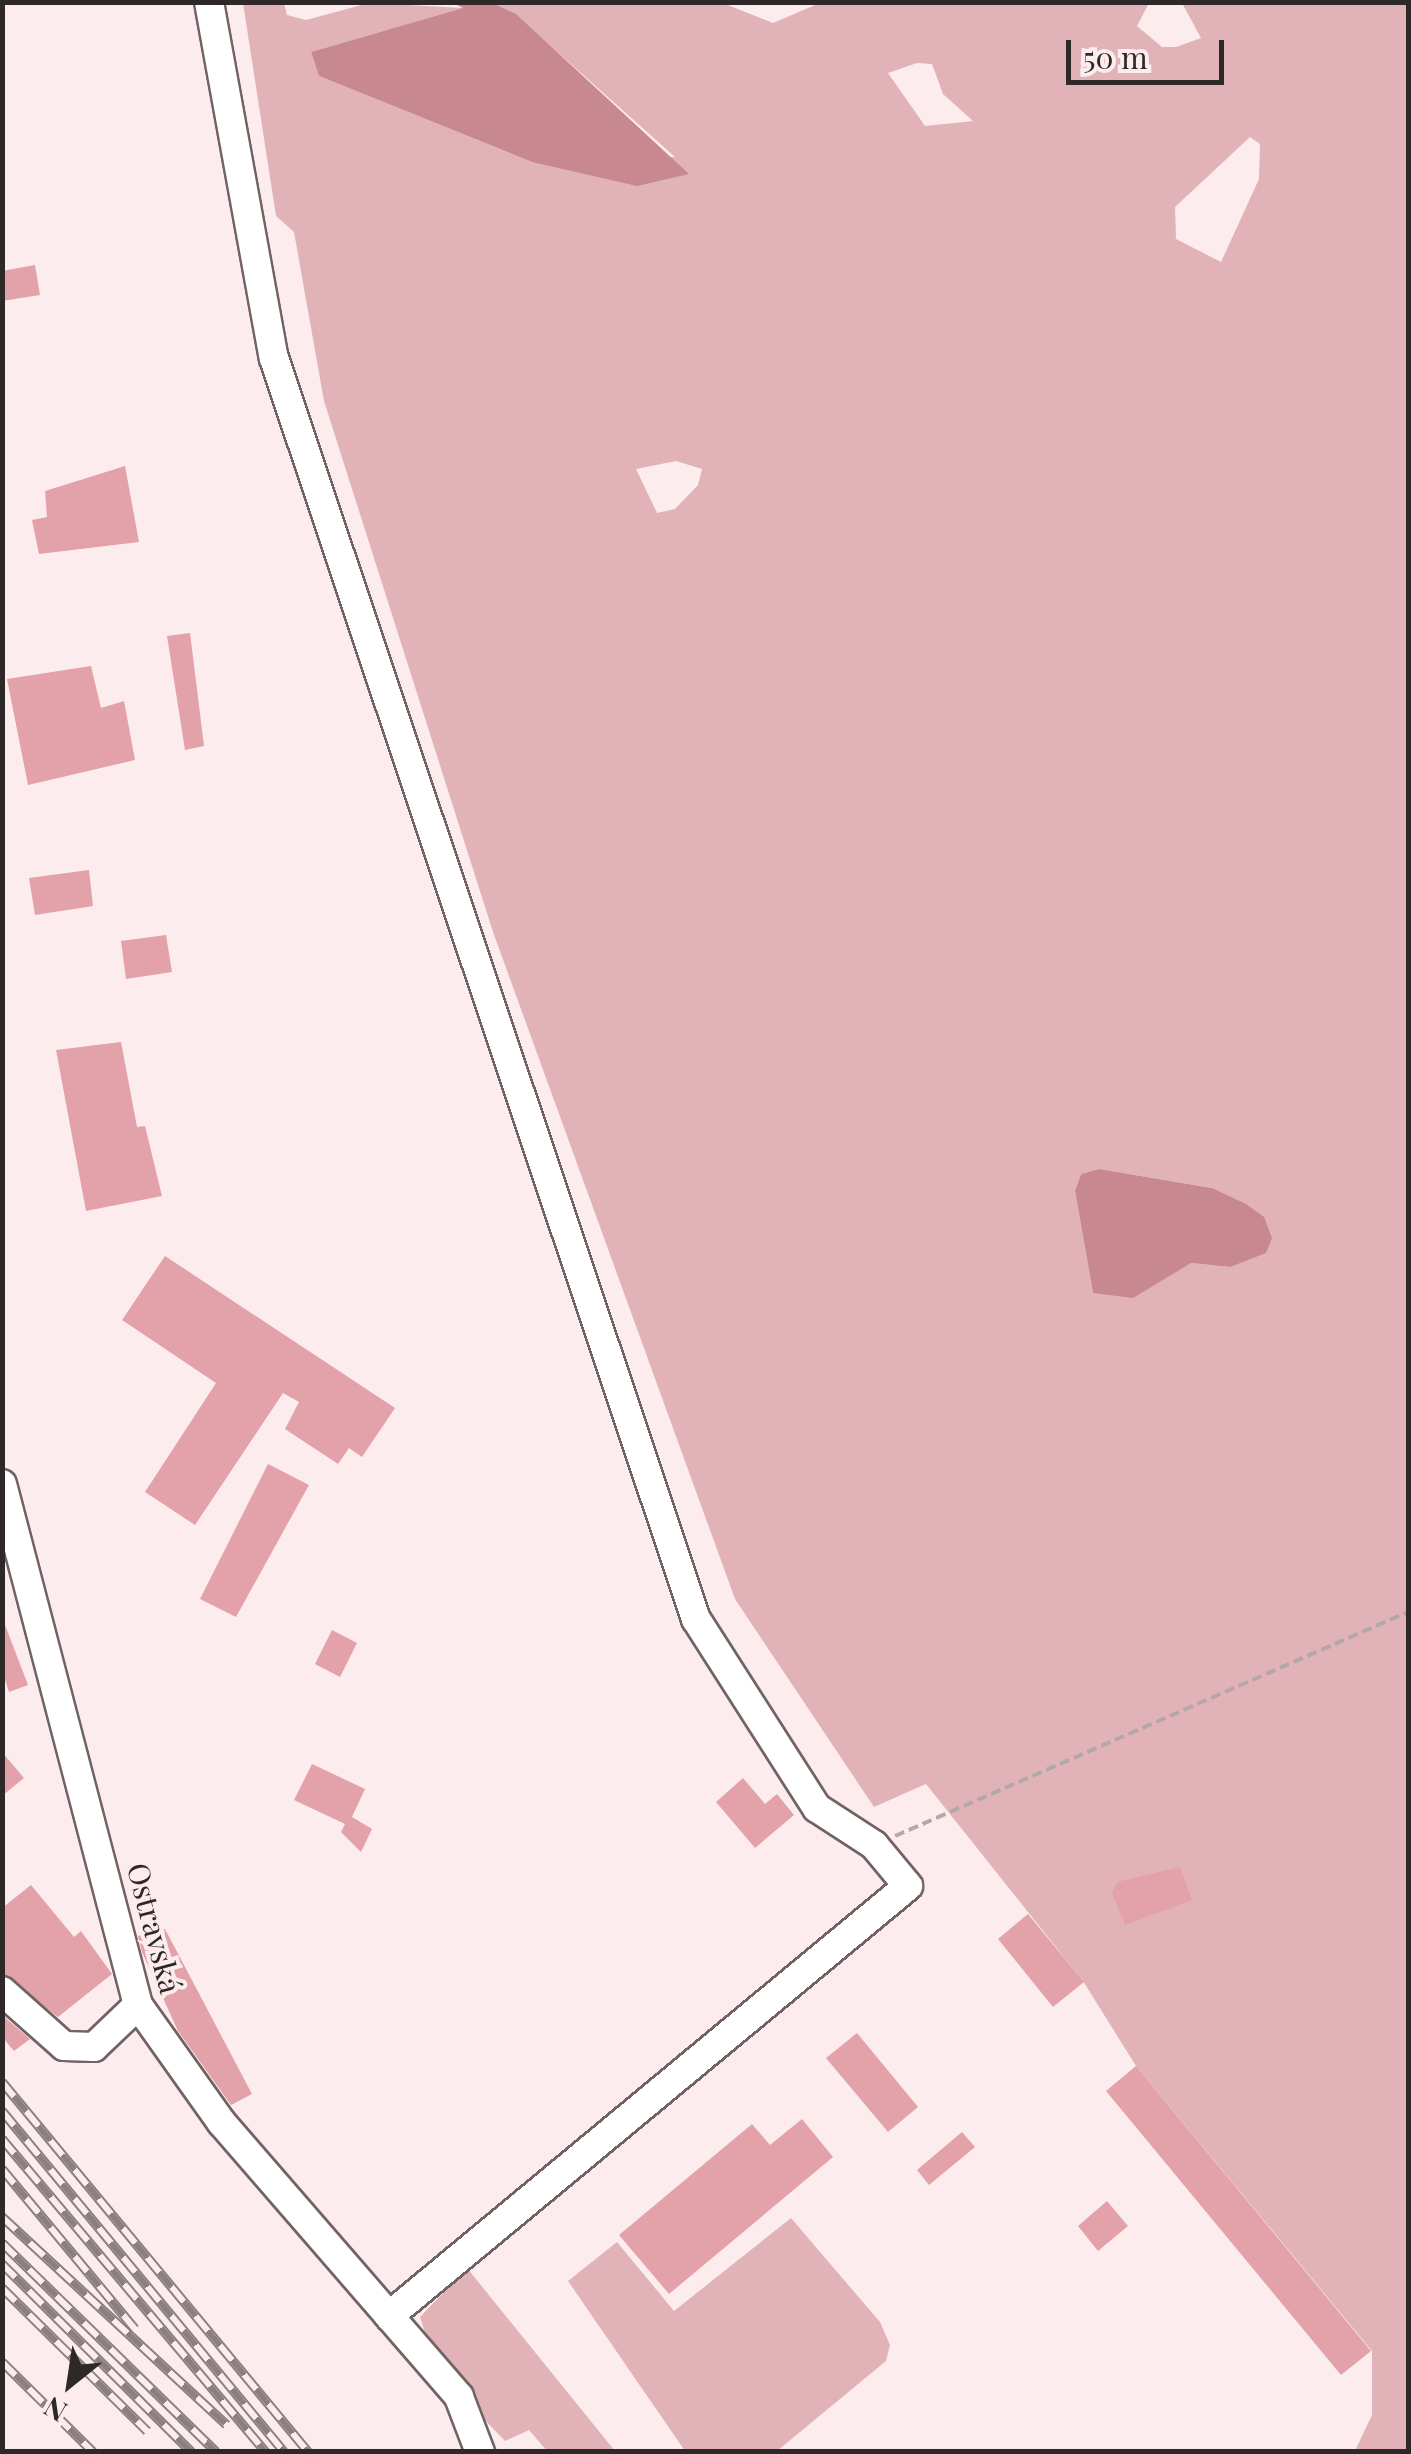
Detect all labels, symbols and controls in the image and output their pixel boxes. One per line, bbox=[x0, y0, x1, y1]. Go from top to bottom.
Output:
scale bar bbox=[1071, 20, 1228, 82]
text: 50 m bbox=[1083, 37, 1148, 77]
street label: Ostravská bbox=[120, 1859, 190, 1997]
north arrow bbox=[20, 2334, 120, 2434]
text: N bbox=[37, 2389, 73, 2431]

